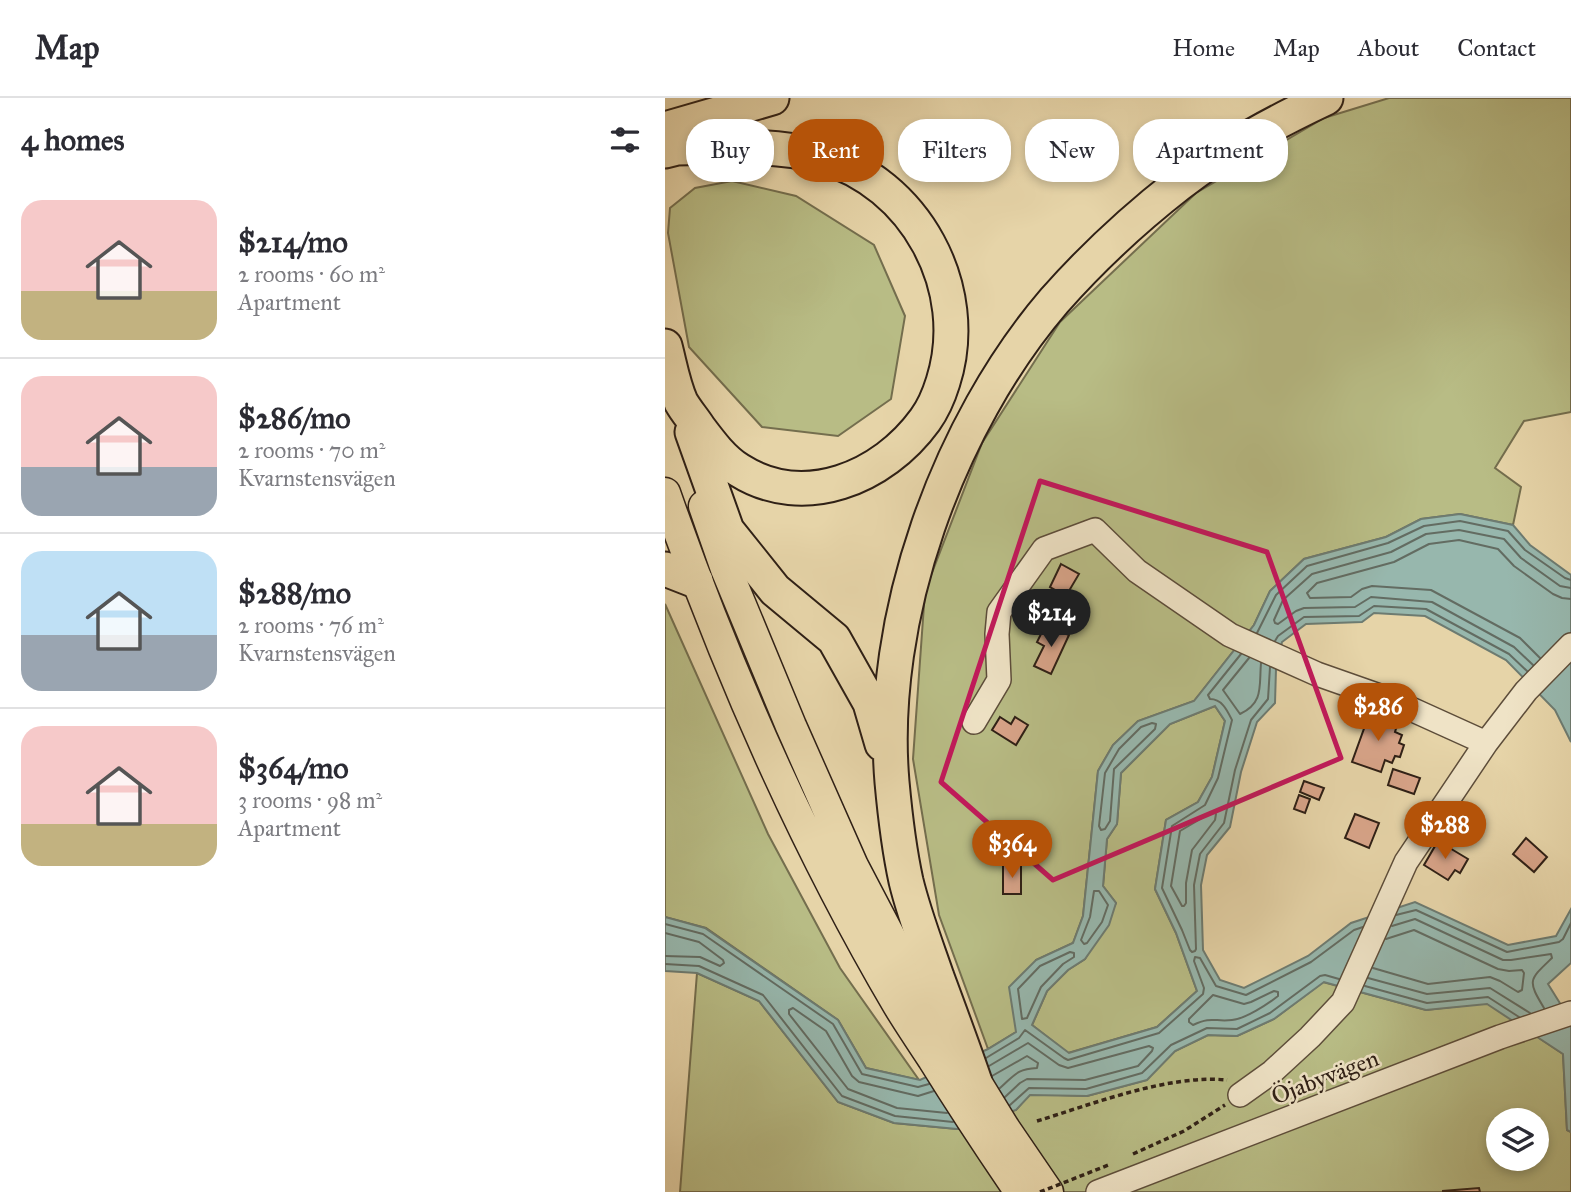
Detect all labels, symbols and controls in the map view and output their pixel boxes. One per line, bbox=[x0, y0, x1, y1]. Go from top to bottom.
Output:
text: Map bbox=[35, 28, 99, 68]
text: Home bbox=[1172, 33, 1235, 63]
text: Map bbox=[1273, 33, 1320, 63]
text: About bbox=[1358, 33, 1419, 63]
text: Contact bbox=[1457, 33, 1536, 63]
chip: Buy bbox=[686, 119, 774, 182]
chip: Rent bbox=[788, 119, 884, 182]
chip: Filters bbox=[898, 119, 1011, 182]
chip: New bbox=[1025, 119, 1119, 182]
chip: Apartment bbox=[1133, 119, 1288, 182]
icon: filters bbox=[606, 121, 644, 159]
text: 4 homes bbox=[21, 122, 125, 158]
text: $214/mo bbox=[238, 224, 348, 260]
icon: home bbox=[77, 228, 161, 312]
text: 2 rooms · 60 m² bbox=[238, 260, 385, 288]
text: Apartment bbox=[238, 288, 341, 316]
text: $286/mo bbox=[238, 400, 351, 436]
icon: home bbox=[77, 404, 161, 488]
text: 2 rooms · 70 m² bbox=[238, 436, 386, 464]
text: Kvarnstensvägen bbox=[238, 464, 396, 492]
text: $288/mo bbox=[238, 575, 351, 611]
icon: home bbox=[77, 579, 161, 663]
pin: $214 bbox=[1010, 589, 1092, 649]
text: $214 bbox=[1027, 598, 1075, 626]
text: 2 rooms · 76 m² bbox=[238, 611, 384, 639]
text: Kvarnstensvägen bbox=[238, 639, 396, 667]
pin: $286 bbox=[1337, 684, 1419, 743]
text: $286 bbox=[1353, 692, 1403, 720]
text: $364/mo bbox=[238, 750, 349, 786]
icon: home bbox=[77, 754, 161, 838]
text: 3 rooms · 98 m² bbox=[238, 786, 382, 814]
pin: $288 bbox=[1404, 802, 1486, 861]
text: $288 bbox=[1420, 810, 1470, 838]
text: Apartment bbox=[238, 814, 341, 842]
pin: $364 bbox=[971, 820, 1053, 880]
text: $364 bbox=[988, 829, 1036, 857]
street label: Öjabyvägen bbox=[1267, 1043, 1383, 1111]
map controls bbox=[1486, 1108, 1549, 1171]
button: layers bbox=[1486, 1108, 1549, 1171]

